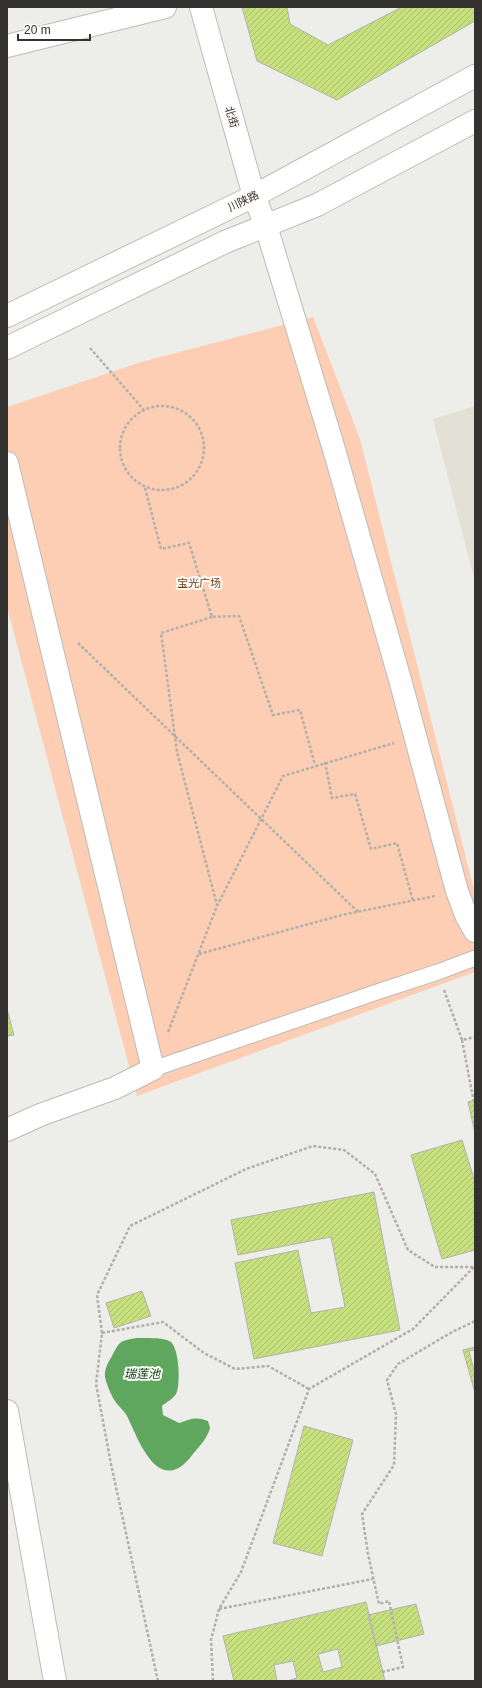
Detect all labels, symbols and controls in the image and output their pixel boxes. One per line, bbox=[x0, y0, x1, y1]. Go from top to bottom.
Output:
scale bar bbox=[18, 16, 90, 42]
text: 20 m bbox=[24, 23, 51, 37]
street label: 北街 bbox=[223, 105, 241, 129]
street label: 川陕路 bbox=[226, 188, 260, 214]
park label: 宝光广场 bbox=[177, 577, 221, 589]
water label: 瑞莲池 bbox=[124, 1367, 161, 1381]

